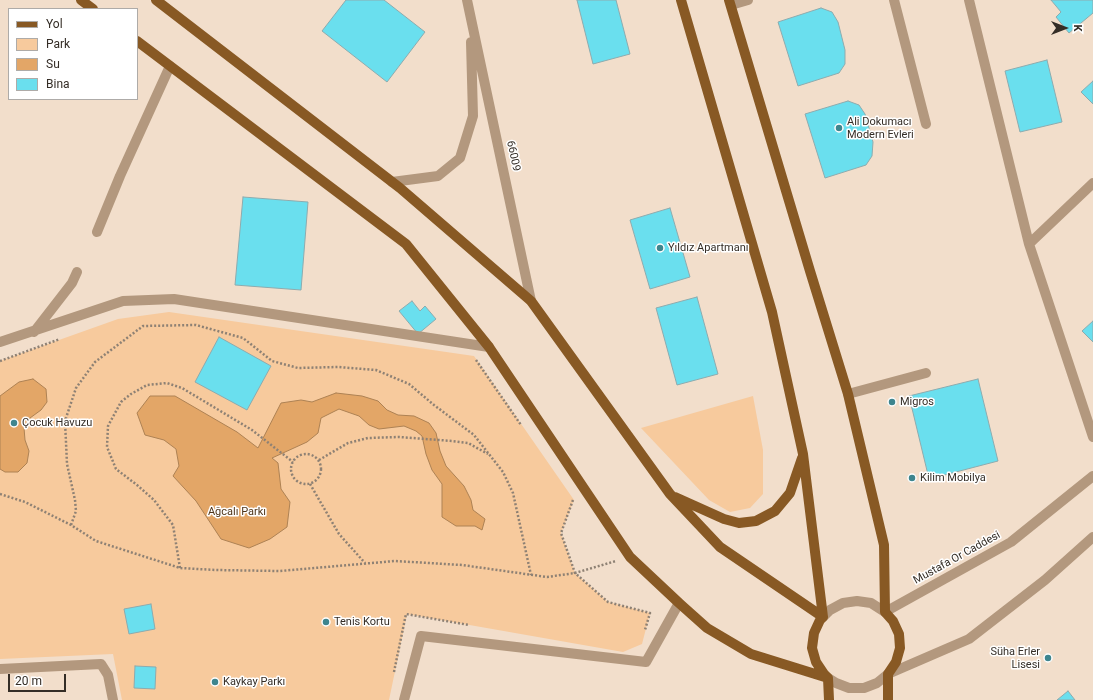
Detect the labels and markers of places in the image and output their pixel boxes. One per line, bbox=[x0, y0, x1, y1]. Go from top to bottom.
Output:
place label: Ali Dokumacı Modern Evleri bbox=[847, 115, 914, 141]
marker: Ali Dokumacı Modern Evleri bbox=[834, 123, 844, 133]
place label: Yıldız Apartmanı bbox=[668, 241, 748, 255]
marker: Yıldız Apartmanı bbox=[655, 243, 665, 253]
place label: Migros bbox=[900, 395, 934, 409]
marker: Migros bbox=[887, 397, 897, 407]
place label: Çocuk Havuzu bbox=[22, 416, 92, 430]
marker: Çocuk Havuzu bbox=[9, 418, 19, 428]
place label: Kilim Mobilya bbox=[920, 471, 986, 485]
marker: Kilim Mobilya bbox=[907, 473, 917, 483]
place label: Tenis Kortu bbox=[334, 615, 390, 629]
marker: Tenis Kortu bbox=[321, 617, 331, 627]
place label: Süha Erler Lisesi bbox=[990, 645, 1040, 671]
marker: Süha Erler Lisesi bbox=[1043, 653, 1053, 663]
place label: Kaykay Parkı bbox=[223, 675, 285, 689]
marker: Kaykay Parkı bbox=[210, 677, 220, 687]

